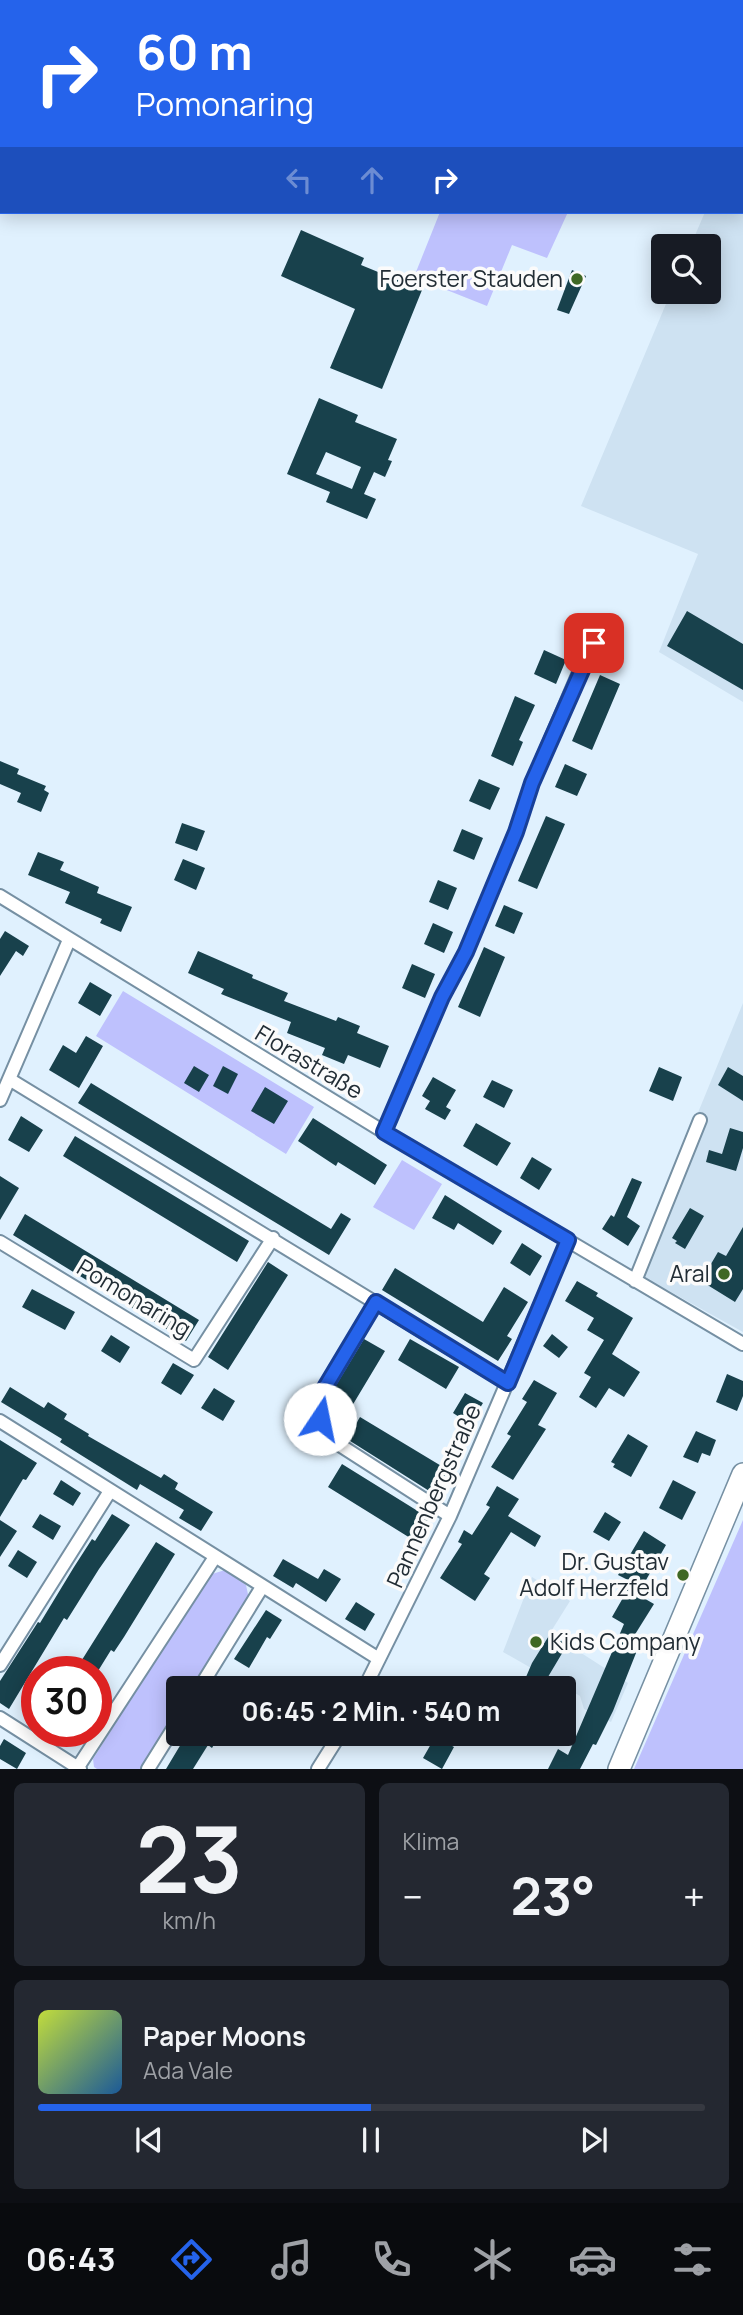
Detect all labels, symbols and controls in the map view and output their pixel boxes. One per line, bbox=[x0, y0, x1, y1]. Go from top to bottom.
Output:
text: 60 m bbox=[136, 18, 253, 85]
icon: right bbox=[21, 28, 112, 119]
text: Pomonaring bbox=[136, 82, 314, 126]
icon: left bbox=[280, 161, 318, 199]
icon: ahead bbox=[353, 161, 391, 199]
icon: right bbox=[426, 161, 464, 199]
map controls bbox=[651, 234, 721, 304]
button: search bbox=[651, 234, 721, 304]
place label: Foerster Stauden bbox=[380, 262, 563, 294]
marker: Foerster Stauden bbox=[569, 271, 585, 287]
pin bbox=[564, 613, 624, 673]
icon: arrive bbox=[575, 624, 613, 662]
street label: Florastraße bbox=[250, 1016, 369, 1106]
street label: Pomonaring bbox=[71, 1251, 198, 1344]
place label: Aral bbox=[669, 1257, 710, 1289]
marker: Aral bbox=[716, 1266, 732, 1282]
position arrow bbox=[283, 1382, 357, 1456]
street label: Pannenbergstraße bbox=[378, 1399, 488, 1592]
place label: Dr. Gustav Adolf Herzfeld bbox=[519, 1545, 669, 1603]
marker: Dr. Gustav Adolf Herzfeld bbox=[675, 1567, 691, 1583]
place label: Kids Company bbox=[550, 1625, 701, 1657]
marker: Kids Company bbox=[528, 1634, 544, 1650]
speed limit sign: 30 bbox=[21, 1656, 112, 1747]
text: 06:45 · 2 Min. · 540 m bbox=[242, 1693, 501, 1729]
text: 23 bbox=[136, 1796, 243, 1920]
text: Klima bbox=[403, 1825, 459, 1857]
text: 23° bbox=[511, 1860, 595, 1931]
text: − bbox=[403, 1870, 423, 1922]
text: + bbox=[683, 1870, 705, 1922]
text: km/h bbox=[163, 1904, 216, 1936]
text: Paper Moons bbox=[143, 2018, 306, 2054]
text: Ada Vale bbox=[143, 2054, 233, 2086]
icon: previous bbox=[130, 2121, 168, 2159]
icon: pause bbox=[352, 2121, 390, 2159]
icon: next bbox=[575, 2121, 613, 2159]
icon: directions bbox=[167, 2235, 216, 2284]
icon: music bbox=[267, 2235, 316, 2284]
icon: phone bbox=[367, 2235, 416, 2284]
icon: climate bbox=[468, 2235, 517, 2284]
icon: car bbox=[568, 2235, 617, 2284]
icon: filters bbox=[668, 2235, 717, 2284]
text: 06:43 bbox=[26, 2237, 116, 2281]

